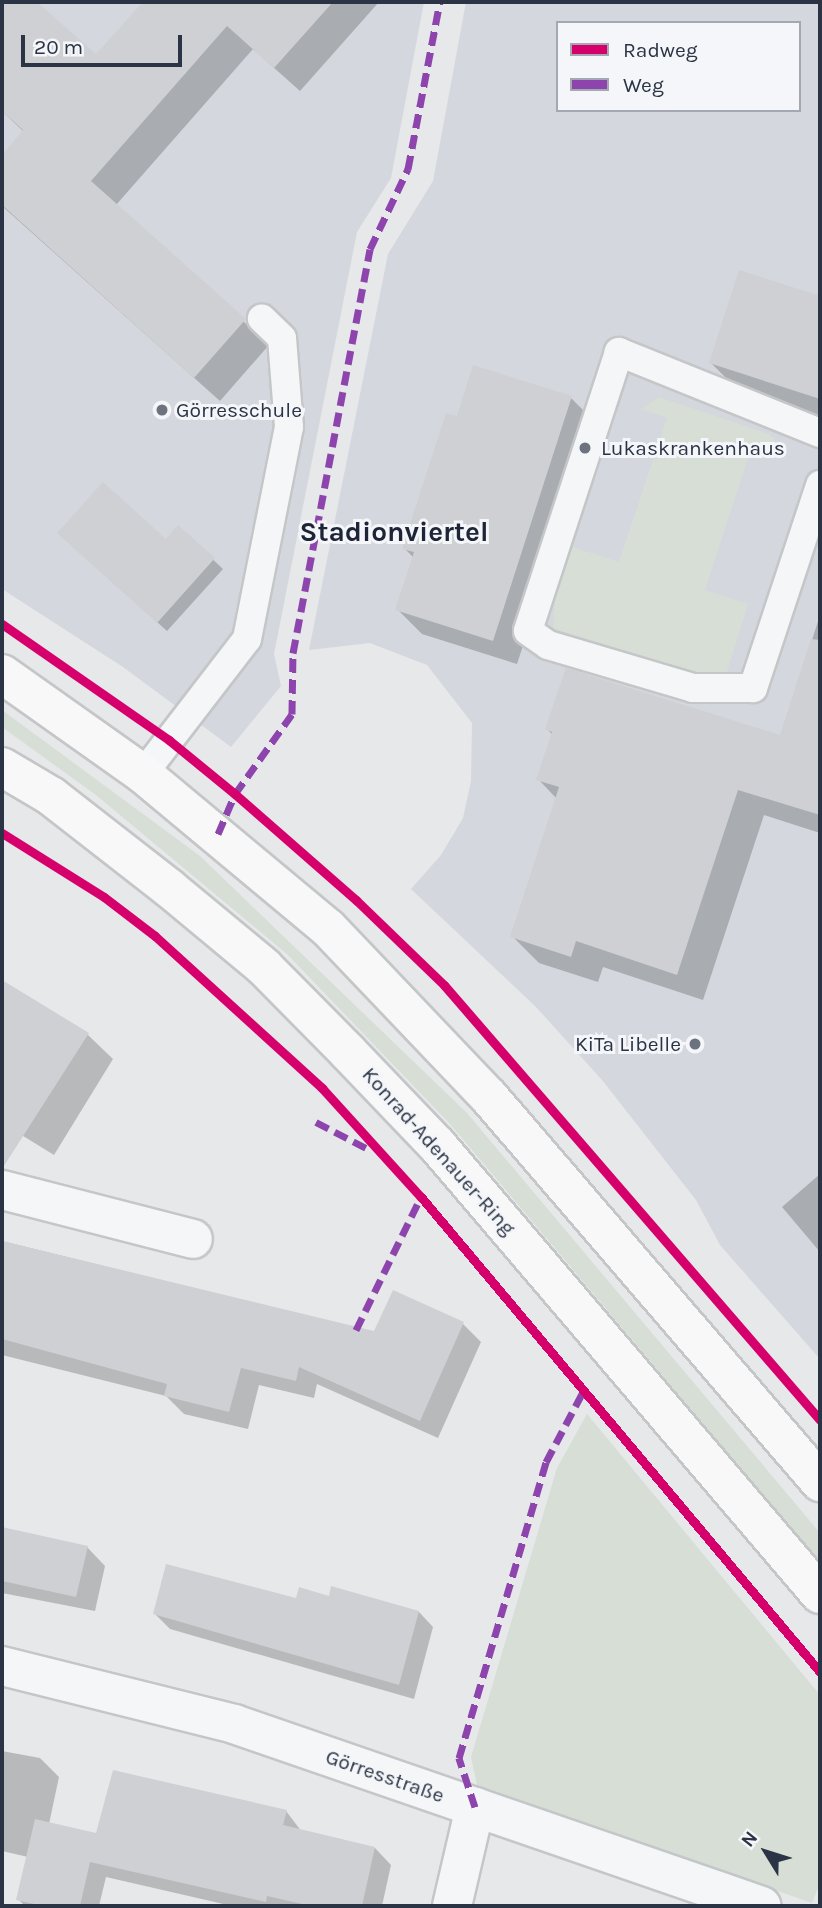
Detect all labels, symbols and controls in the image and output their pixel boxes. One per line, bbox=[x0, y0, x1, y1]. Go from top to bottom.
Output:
scale bar bbox=[24, 21, 186, 65]
legend bbox=[556, 21, 801, 112]
text: 20 m bbox=[34, 35, 83, 59]
text: Radweg bbox=[623, 38, 698, 62]
text: Weg bbox=[623, 73, 664, 97]
place label: Görresschule bbox=[176, 397, 302, 423]
marker: Görresschule bbox=[154, 402, 170, 418]
place label: Lukaskrankenhaus bbox=[601, 435, 785, 461]
marker: Lukaskrankenhaus bbox=[575, 438, 595, 458]
district label: Stadionviertel bbox=[300, 515, 488, 549]
place label: KiTa Libelle bbox=[575, 1031, 681, 1057]
marker: KiTa Libelle bbox=[687, 1036, 703, 1052]
street label: Konrad-Adenauer-Ring bbox=[357, 1062, 521, 1240]
street label: Görresstraße bbox=[322, 1744, 448, 1808]
north arrow bbox=[731, 1817, 801, 1887]
text: N bbox=[737, 1827, 762, 1851]

